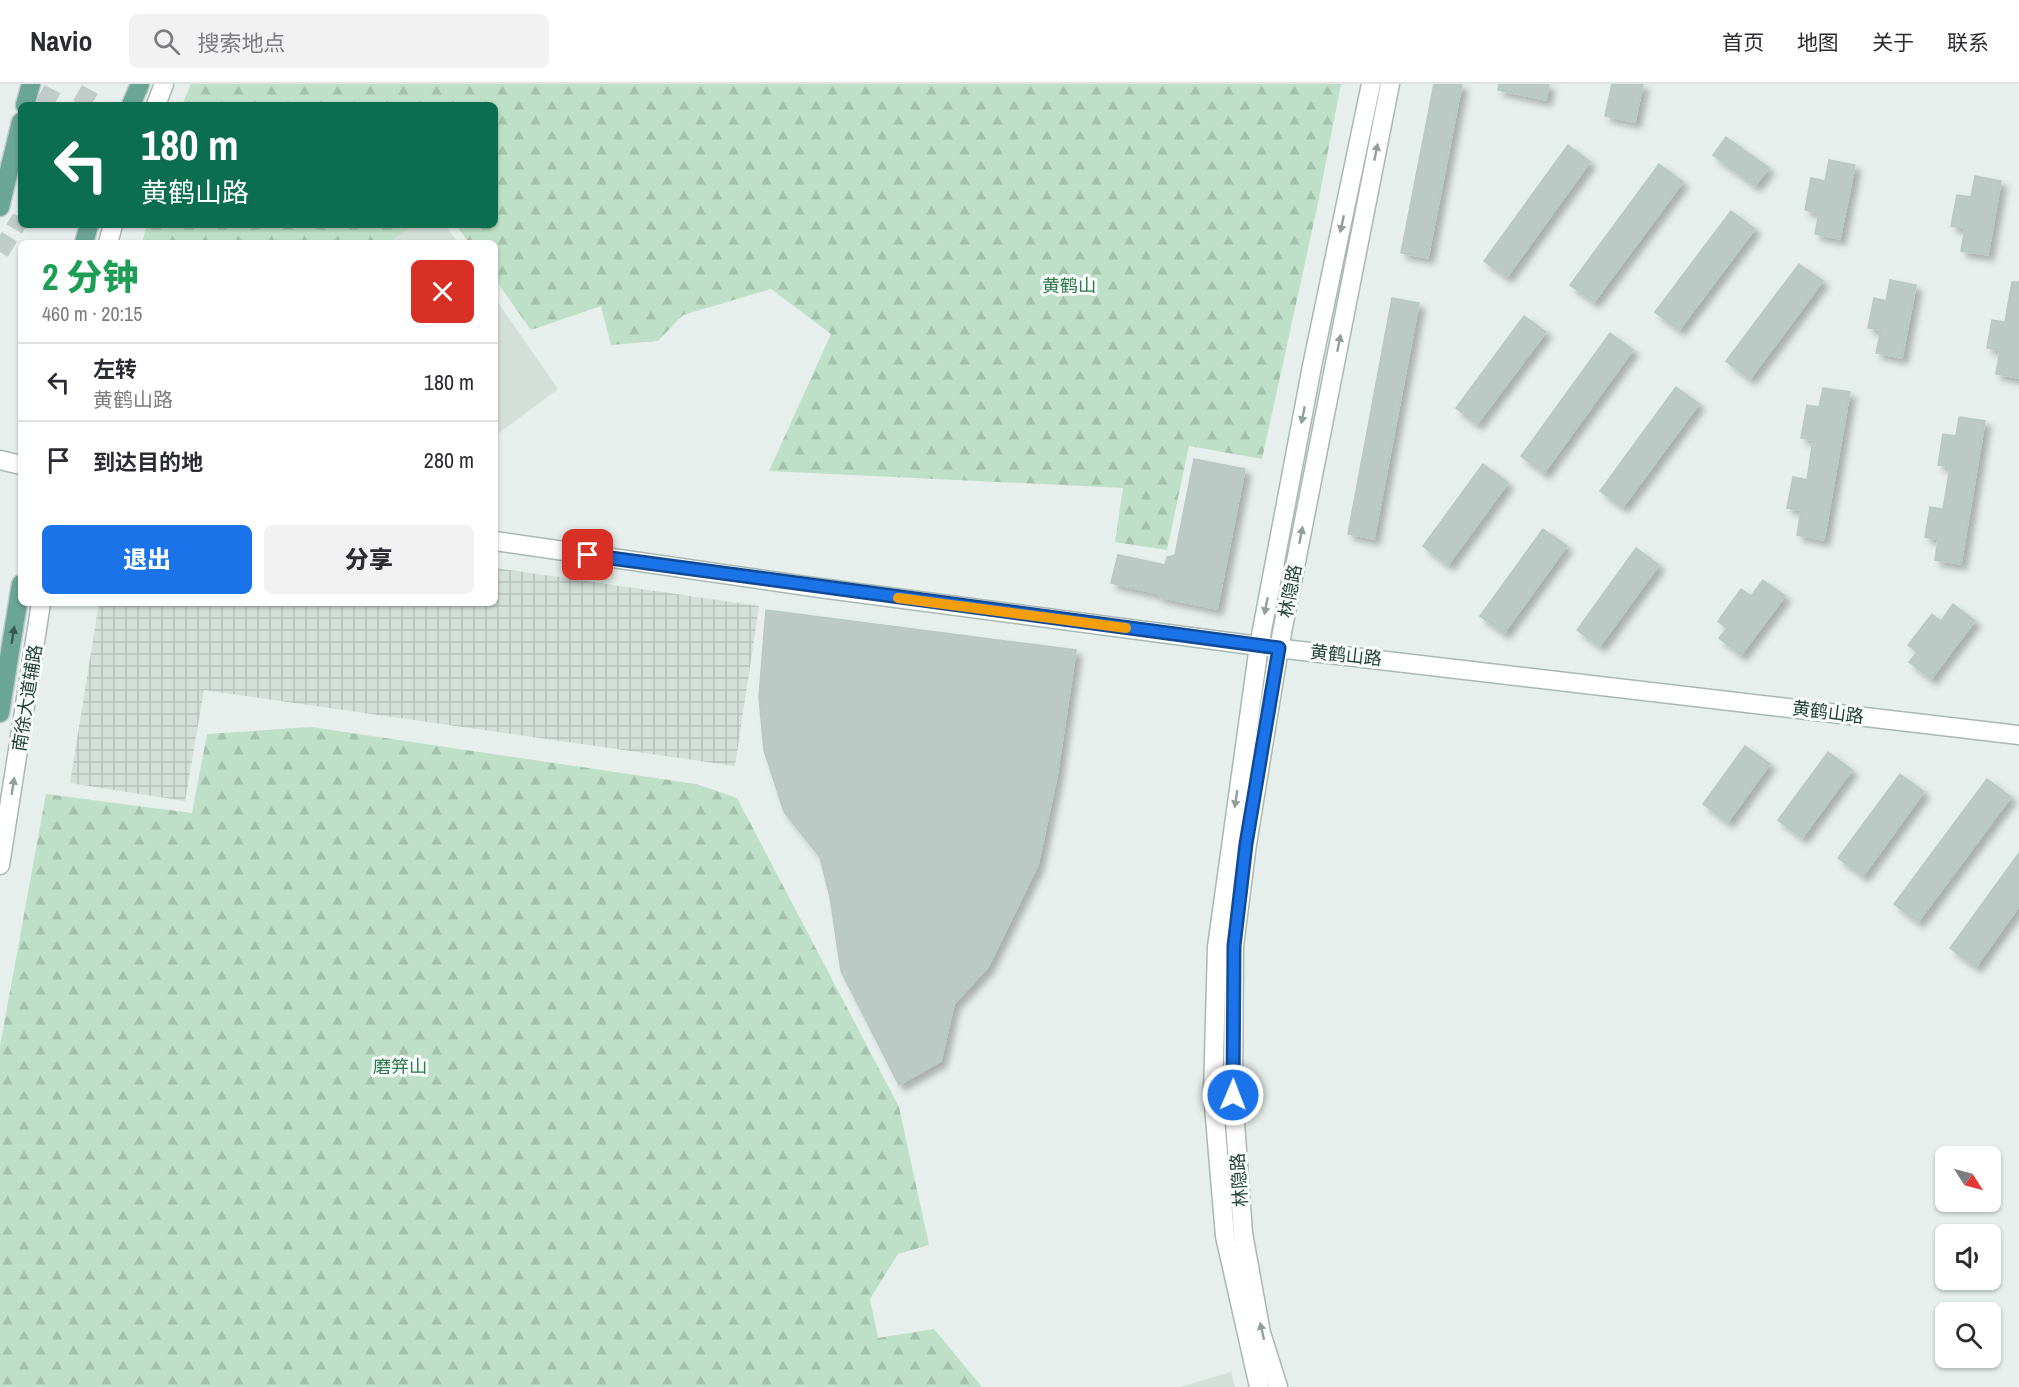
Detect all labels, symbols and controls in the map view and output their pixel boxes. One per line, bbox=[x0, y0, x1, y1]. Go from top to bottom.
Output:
search box bbox=[129, 14, 549, 68]
text: Navio bbox=[30, 22, 93, 60]
icon: search bbox=[150, 25, 183, 58]
text: 搜索地点 bbox=[198, 28, 286, 58]
text: 首页 bbox=[1722, 28, 1764, 57]
text: 地图 bbox=[1797, 28, 1839, 57]
text: 关于 bbox=[1872, 28, 1914, 57]
text: 联系 bbox=[1947, 28, 1989, 57]
text: 180 m bbox=[141, 117, 239, 173]
icon: left bbox=[42, 126, 120, 204]
one-way arrow bbox=[1372, 142, 1381, 161]
text: 黄鹤山路 bbox=[141, 174, 249, 210]
one-way arrow bbox=[1337, 214, 1346, 233]
text: 2 分钟 bbox=[42, 253, 139, 301]
button: close bbox=[411, 260, 474, 323]
park label: 黄鹤山 bbox=[1042, 273, 1096, 298]
text: 460 m · 20:15 bbox=[42, 300, 142, 327]
one-way arrow bbox=[1335, 334, 1344, 353]
text: 左转 bbox=[93, 354, 137, 384]
icon: left bbox=[42, 366, 75, 399]
text: 180 m bbox=[424, 367, 474, 397]
text: 黄鹤山路 bbox=[93, 386, 173, 413]
one-way arrow bbox=[1298, 405, 1307, 424]
icon: arrive bbox=[42, 444, 75, 477]
text: 280 m bbox=[424, 445, 474, 475]
text: 到达目的地 bbox=[93, 447, 203, 477]
button: 退出 bbox=[42, 525, 252, 594]
button: 分享 bbox=[264, 525, 474, 594]
one-way arrow bbox=[1297, 525, 1306, 544]
pin bbox=[562, 529, 613, 580]
icon: arrive bbox=[571, 538, 604, 571]
street label: 林隐路 bbox=[1273, 562, 1307, 620]
one-way arrow bbox=[1261, 597, 1270, 616]
one-way arrow bbox=[8, 625, 17, 644]
street label: 黄鹤山路 bbox=[1309, 639, 1383, 671]
street label: 南徐大道辅路 bbox=[6, 643, 48, 753]
street label: 黄鹤山路 bbox=[1791, 695, 1865, 729]
one-way arrow bbox=[8, 777, 17, 796]
one-way arrow bbox=[1231, 789, 1240, 808]
park label: 磨笄山 bbox=[373, 1054, 427, 1079]
position arrow bbox=[1201, 1063, 1265, 1127]
north arrow bbox=[1935, 1146, 2001, 1212]
map controls bbox=[1935, 1146, 2001, 1368]
street label: 林隐路 bbox=[1225, 1152, 1253, 1208]
button: sound bbox=[1935, 1224, 2001, 1290]
button: search bbox=[1935, 1302, 2001, 1368]
one-way arrow bbox=[1256, 1322, 1266, 1340]

